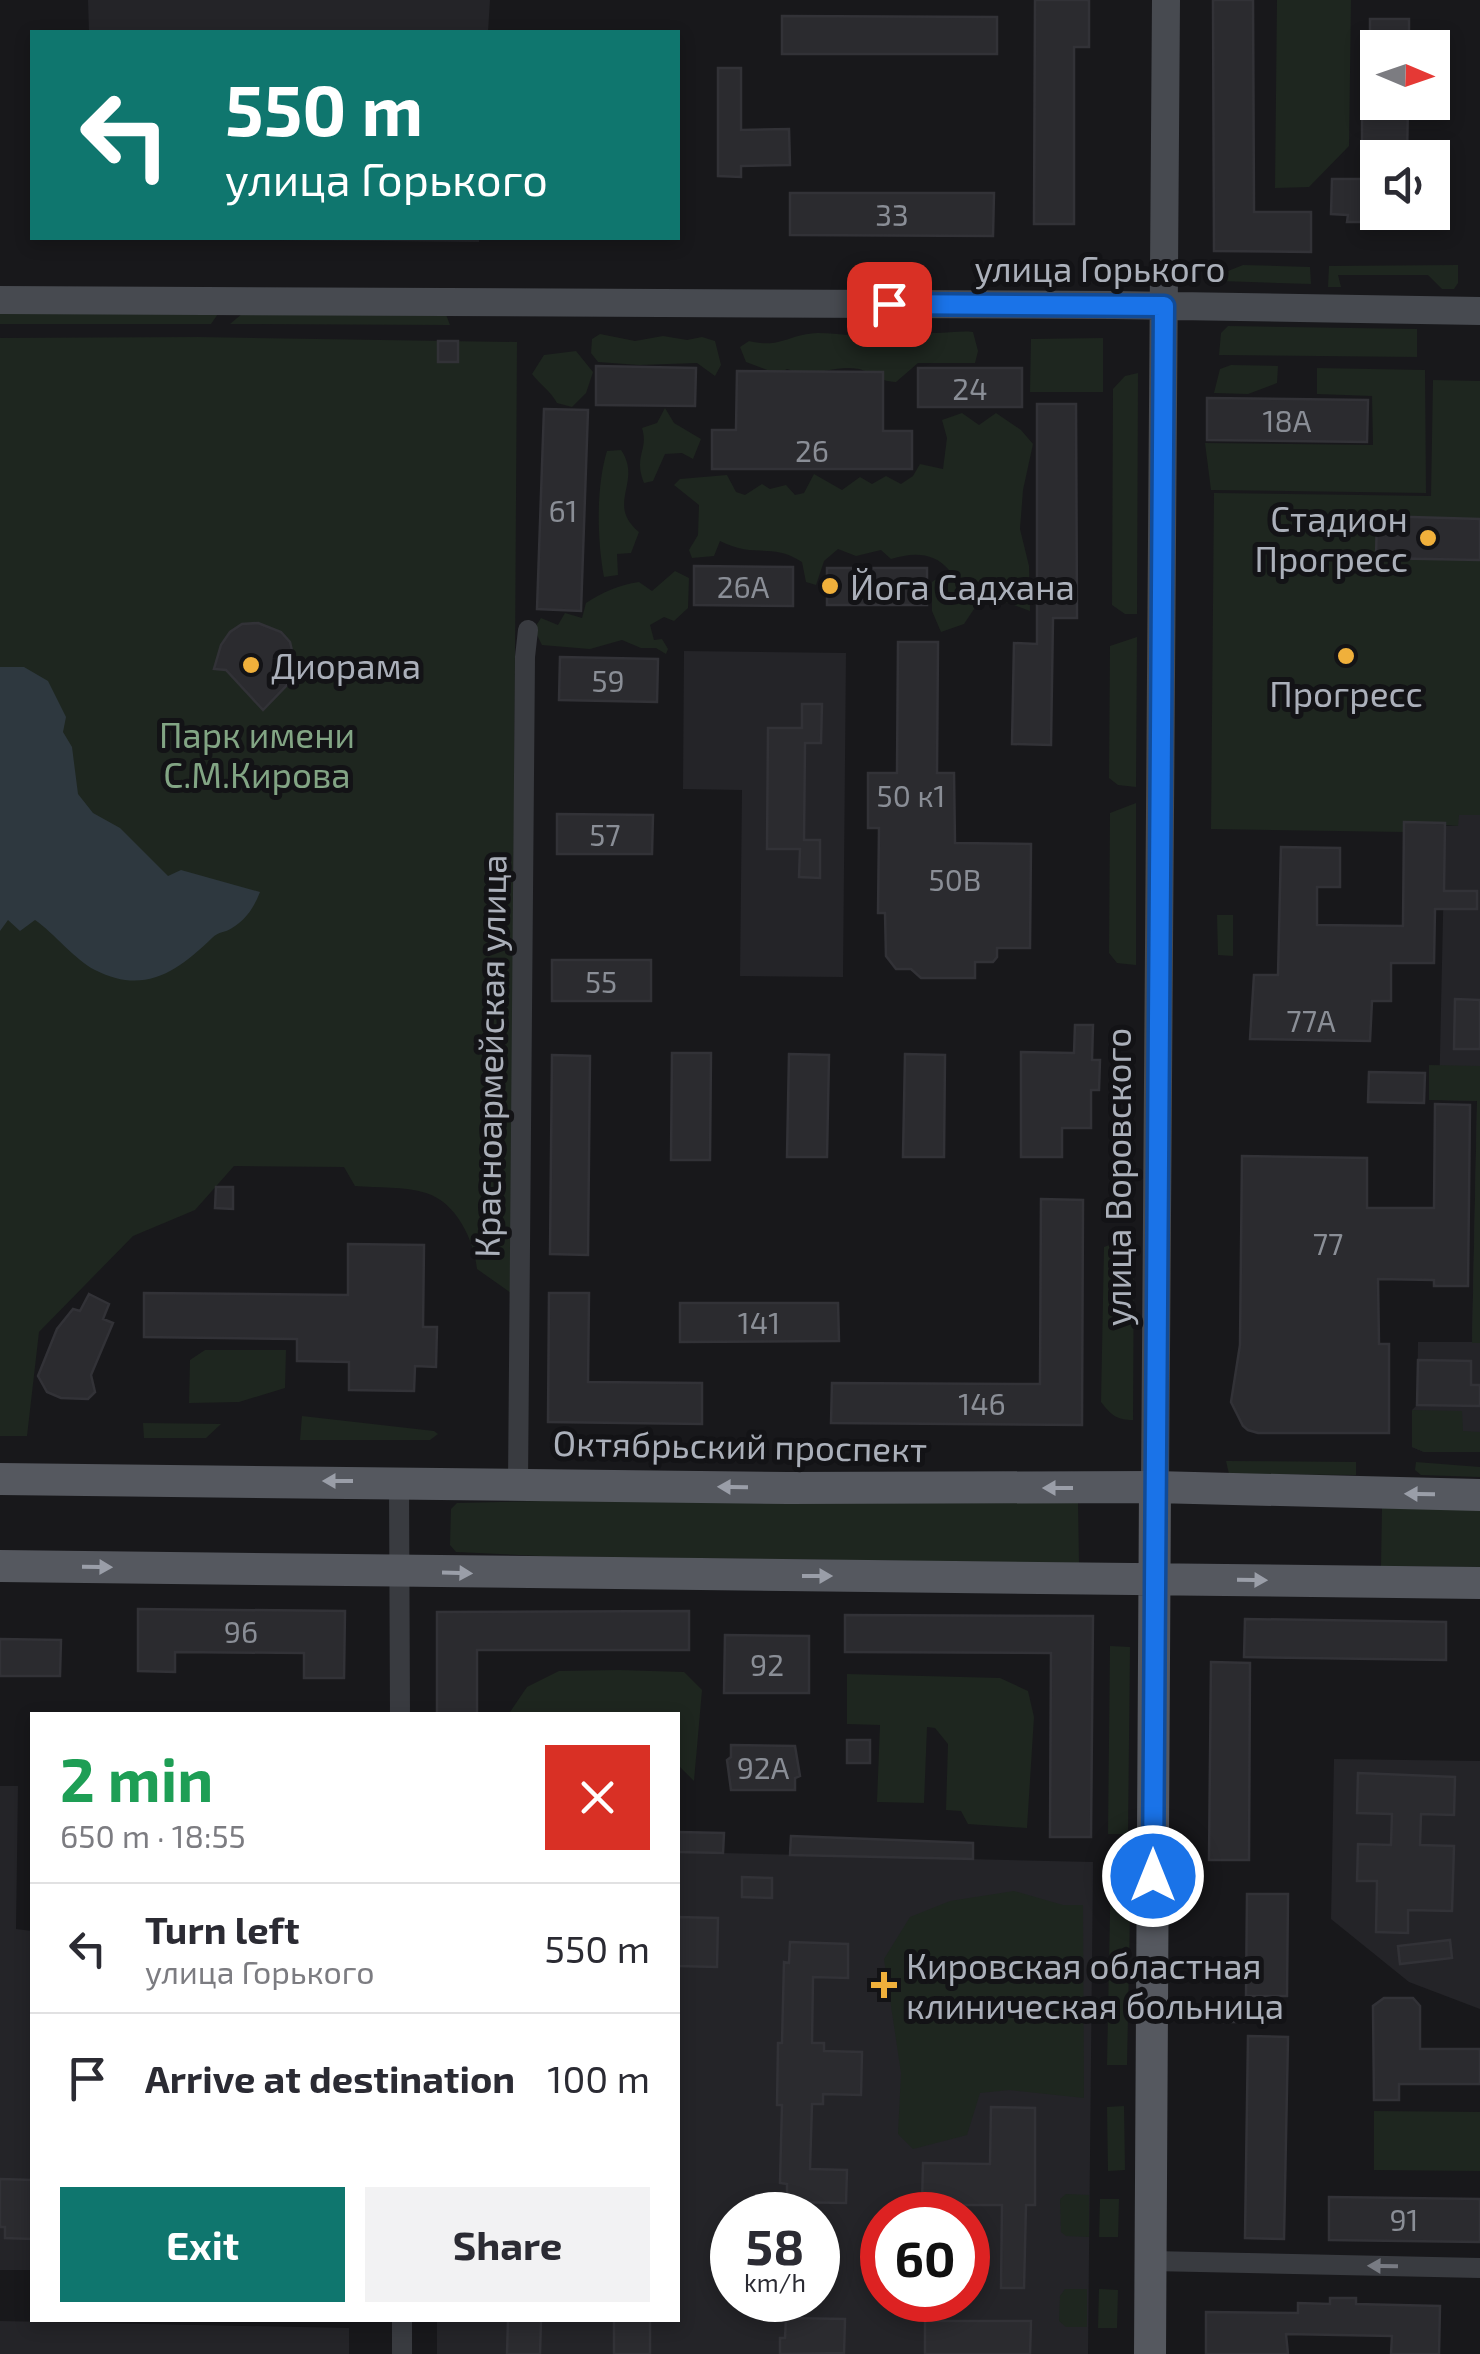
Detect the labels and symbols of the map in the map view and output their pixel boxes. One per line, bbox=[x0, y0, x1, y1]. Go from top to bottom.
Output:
north arrow bbox=[1360, 30, 1450, 120]
house number: 33 bbox=[875, 196, 909, 232]
street label: улица Горького bbox=[974, 247, 1226, 290]
pin bbox=[847, 262, 932, 347]
house number: 24 bbox=[952, 370, 988, 406]
house number: 18А bbox=[1263, 402, 1312, 438]
house number: 26 bbox=[795, 432, 829, 468]
house number: 61 bbox=[548, 492, 578, 528]
place label: Стадион Прогресс bbox=[1255, 497, 1408, 579]
marker: Стадион Прогресс bbox=[1417, 527, 1439, 549]
place label: Йога Садхана bbox=[850, 565, 1075, 607]
house number: 26А bbox=[717, 568, 770, 604]
marker: Йога Садхана bbox=[819, 575, 841, 597]
place label: Диорама bbox=[271, 644, 421, 686]
marker: Прогресс bbox=[1335, 645, 1357, 667]
marker: Диорама bbox=[240, 654, 262, 676]
house number: 59 bbox=[591, 662, 625, 698]
place label: Прогресс bbox=[1269, 672, 1423, 714]
park label: Парк имени С.М.Кирова bbox=[159, 713, 355, 795]
house number: 50 к1 bbox=[877, 777, 945, 813]
house number: 57 bbox=[589, 816, 621, 852]
street label: Красноармейская улица bbox=[464, 854, 515, 1258]
house number: 50В bbox=[929, 861, 981, 897]
house number: 55 bbox=[585, 963, 617, 999]
house number: 77А bbox=[1286, 1002, 1336, 1038]
street label: улица Воровского bbox=[1096, 1028, 1139, 1326]
house number: 77 bbox=[1313, 1225, 1343, 1261]
house number: 141 bbox=[738, 1304, 780, 1340]
house number: 146 bbox=[958, 1385, 1006, 1421]
street label: Октябрьский проспект bbox=[552, 1421, 928, 1469]
one-way arrow bbox=[322, 1473, 354, 1489]
one-way arrow bbox=[716, 1479, 748, 1495]
one-way arrow bbox=[1041, 1480, 1073, 1496]
one-way arrow bbox=[1404, 1486, 1436, 1502]
one-way arrow bbox=[82, 1560, 114, 1576]
one-way arrow bbox=[442, 1565, 474, 1581]
one-way arrow bbox=[802, 1569, 834, 1585]
one-way arrow bbox=[1237, 1572, 1269, 1588]
house number: 96 bbox=[224, 1613, 258, 1649]
house number: 92 bbox=[750, 1646, 784, 1682]
house number: 92А bbox=[737, 1749, 790, 1785]
position arrow bbox=[1101, 1824, 1205, 1928]
place label: Кировская областная клиническая больница bbox=[906, 1944, 1284, 2026]
marker: Кировская областная клиническая больница bbox=[871, 1972, 897, 1998]
speed limit sign: 60 bbox=[860, 2192, 990, 2322]
house number: 91 bbox=[1389, 2201, 1419, 2237]
one-way arrow bbox=[1366, 2257, 1398, 2273]

